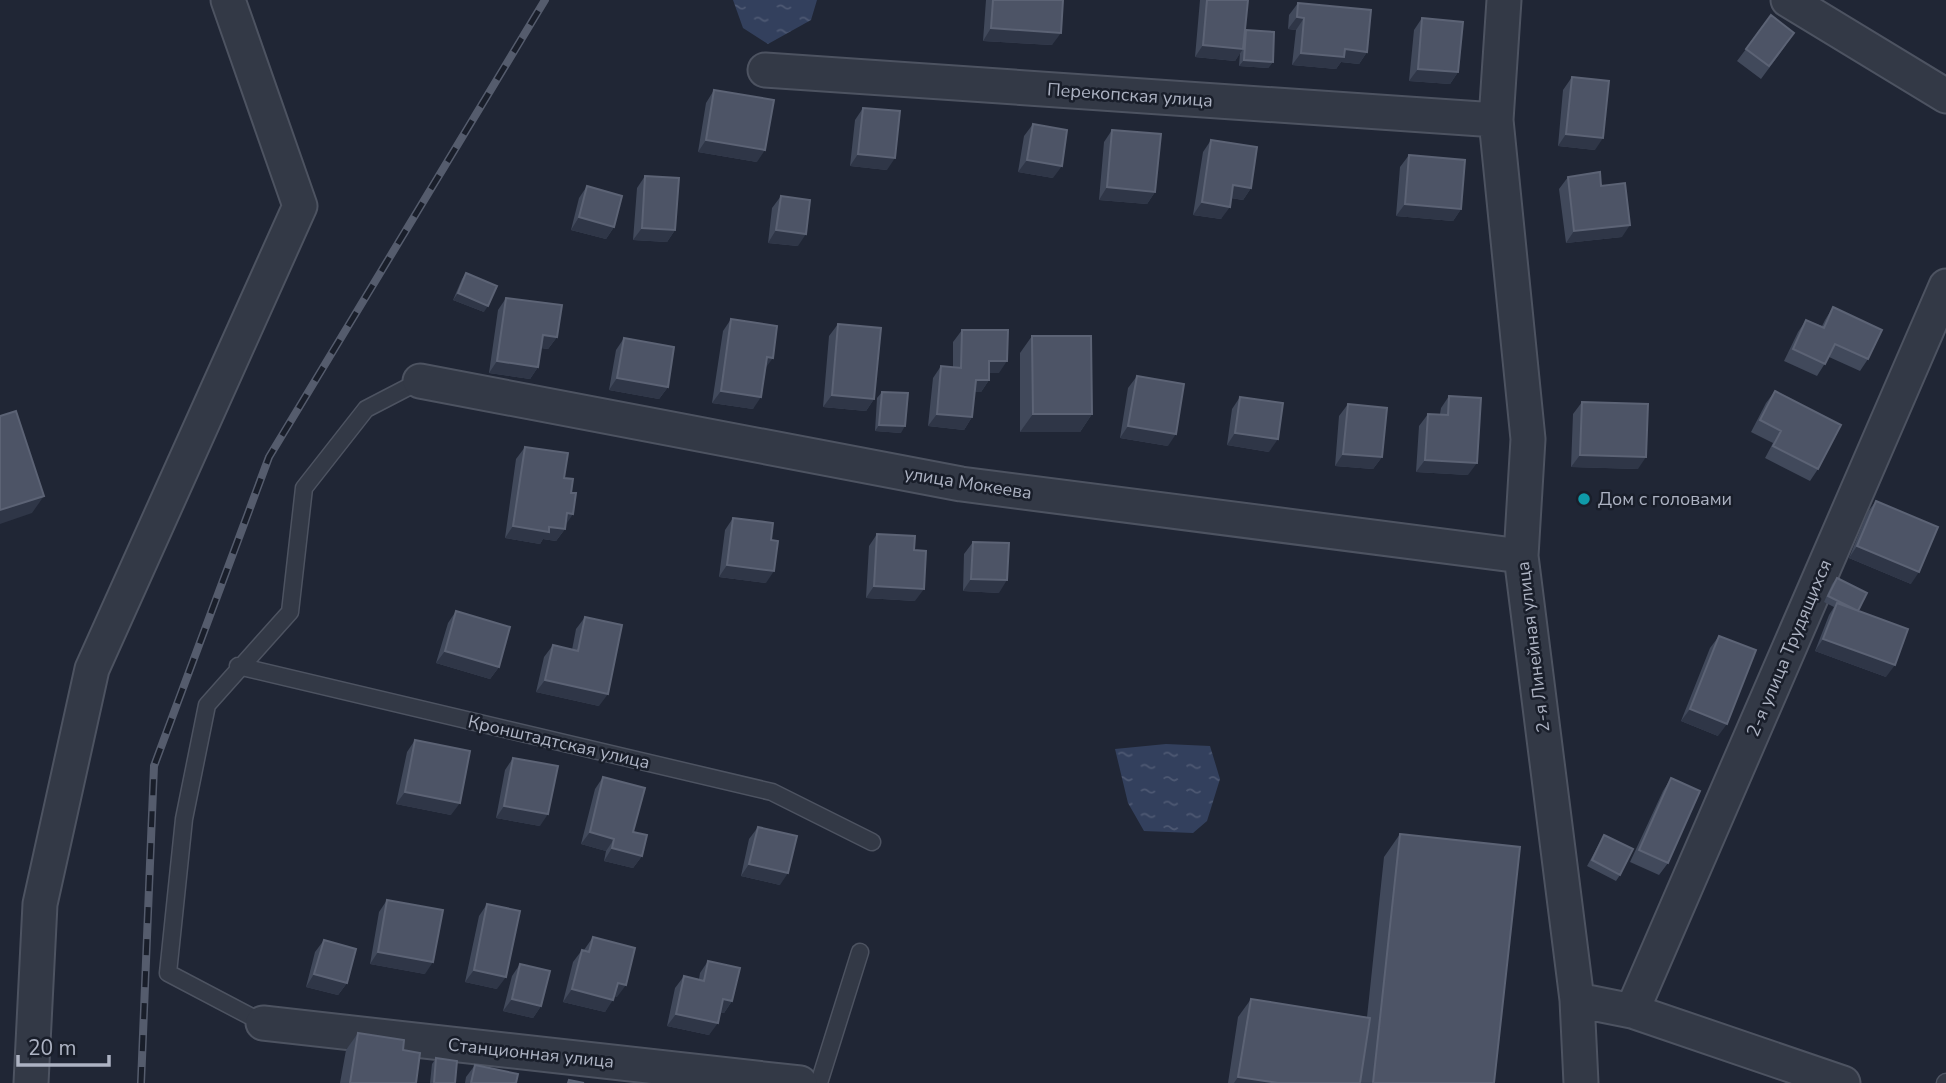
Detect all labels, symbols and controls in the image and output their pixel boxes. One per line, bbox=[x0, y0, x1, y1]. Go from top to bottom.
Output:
street label: Перекопская улица bbox=[1046, 77, 1214, 113]
street label: улица Мокеева bbox=[902, 461, 1034, 505]
place label: Дом с головами bbox=[1598, 487, 1732, 511]
marker: Дом с головами bbox=[1576, 491, 1592, 507]
street label: 2-я улица Трудящихся bbox=[1741, 556, 1837, 740]
street label: 2-я Линейная улица bbox=[1511, 560, 1555, 734]
street label: Кронштадтская улица bbox=[466, 709, 652, 775]
scale bar bbox=[18, 1024, 108, 1068]
street label: Станционная улица bbox=[447, 1032, 615, 1074]
text: 20 m bbox=[28, 1034, 77, 1062]

